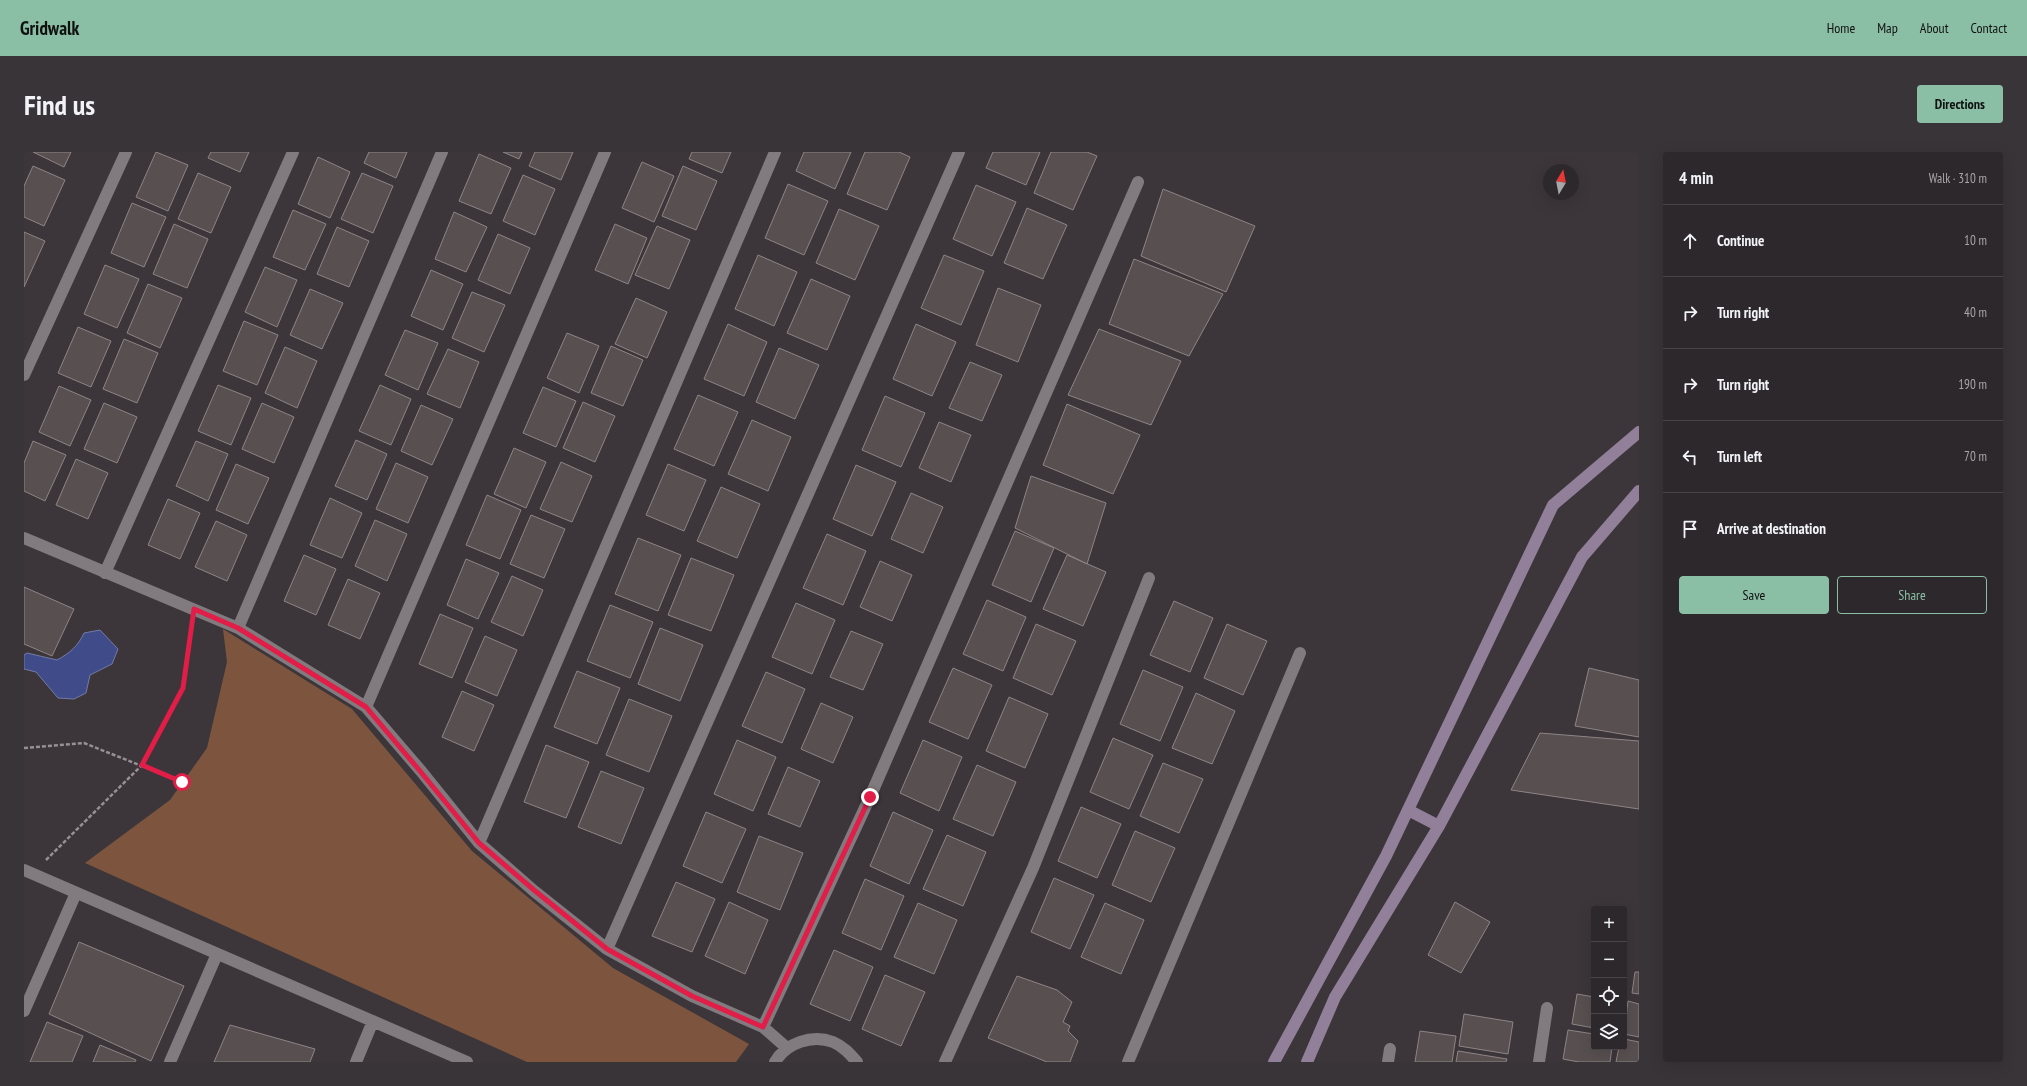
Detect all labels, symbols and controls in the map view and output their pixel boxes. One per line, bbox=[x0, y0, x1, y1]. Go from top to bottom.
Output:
text: Gridwalk bbox=[20, 16, 79, 40]
text: Home bbox=[1827, 19, 1855, 37]
text: Map bbox=[1877, 19, 1898, 37]
text: About bbox=[1920, 19, 1949, 37]
text: Contact bbox=[1971, 19, 2007, 37]
button: Directions bbox=[1917, 85, 2003, 123]
text: Find us bbox=[24, 86, 95, 123]
north arrow bbox=[1543, 164, 1579, 200]
text: 4 min bbox=[1679, 167, 1713, 189]
text: Walk · 310 m bbox=[1929, 170, 1987, 187]
icon: ahead bbox=[1679, 230, 1701, 252]
text: Continue bbox=[1717, 231, 1764, 250]
text: 10 m bbox=[1964, 232, 1987, 249]
icon: right bbox=[1679, 302, 1701, 324]
text: Turn right bbox=[1717, 303, 1769, 322]
text: 40 m bbox=[1964, 304, 1987, 321]
icon: right bbox=[1679, 374, 1701, 396]
text: Turn right bbox=[1717, 375, 1769, 394]
text: 190 m bbox=[1958, 376, 1987, 393]
icon: left bbox=[1679, 446, 1701, 468]
text: Turn left bbox=[1717, 447, 1762, 466]
text: 70 m bbox=[1964, 448, 1987, 465]
icon: arrive bbox=[1679, 518, 1701, 540]
text: Arrive at destination bbox=[1717, 519, 1826, 538]
button: Save bbox=[1679, 576, 1829, 614]
button: Share bbox=[1837, 576, 1987, 614]
route start bbox=[173, 773, 191, 791]
route end bbox=[861, 788, 879, 806]
map controls bbox=[1591, 906, 1627, 1050]
button: + bbox=[1591, 906, 1627, 942]
button: − bbox=[1591, 942, 1627, 978]
button: locate bbox=[1591, 978, 1627, 1014]
button: layers bbox=[1591, 1014, 1627, 1050]

